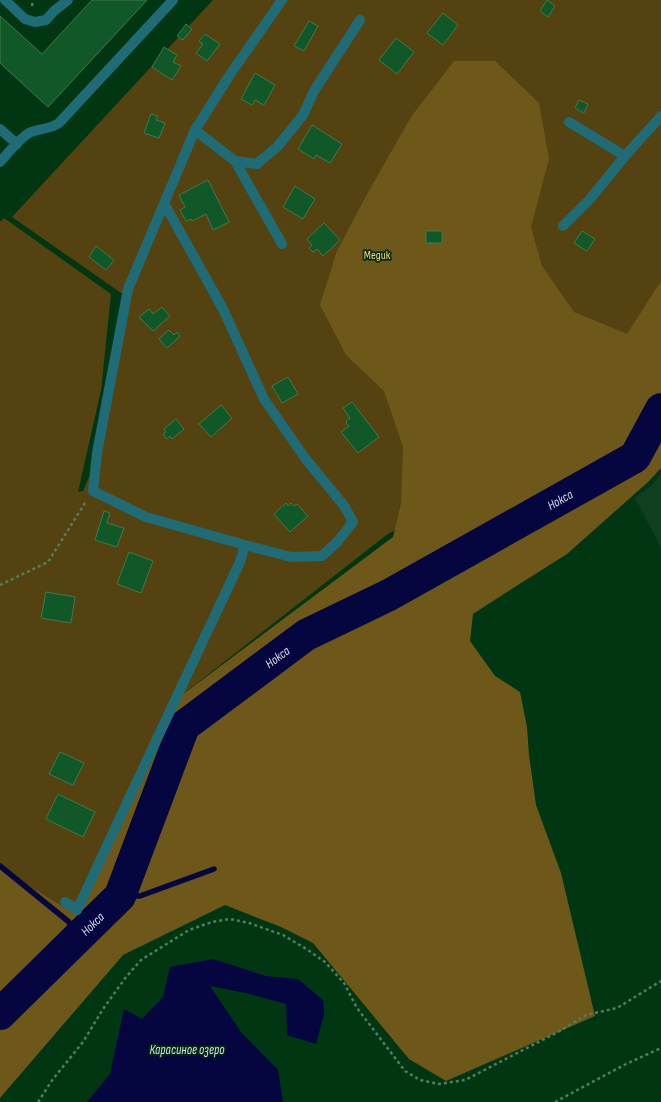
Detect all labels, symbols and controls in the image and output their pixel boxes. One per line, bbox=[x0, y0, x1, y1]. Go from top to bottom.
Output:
park label: Медик bbox=[364, 248, 391, 263]
water label: Нокса bbox=[545, 486, 576, 514]
water label: Нокса bbox=[262, 643, 294, 672]
water label: Нокса bbox=[78, 909, 108, 939]
water label: Карасиное озеро bbox=[149, 1042, 225, 1058]

